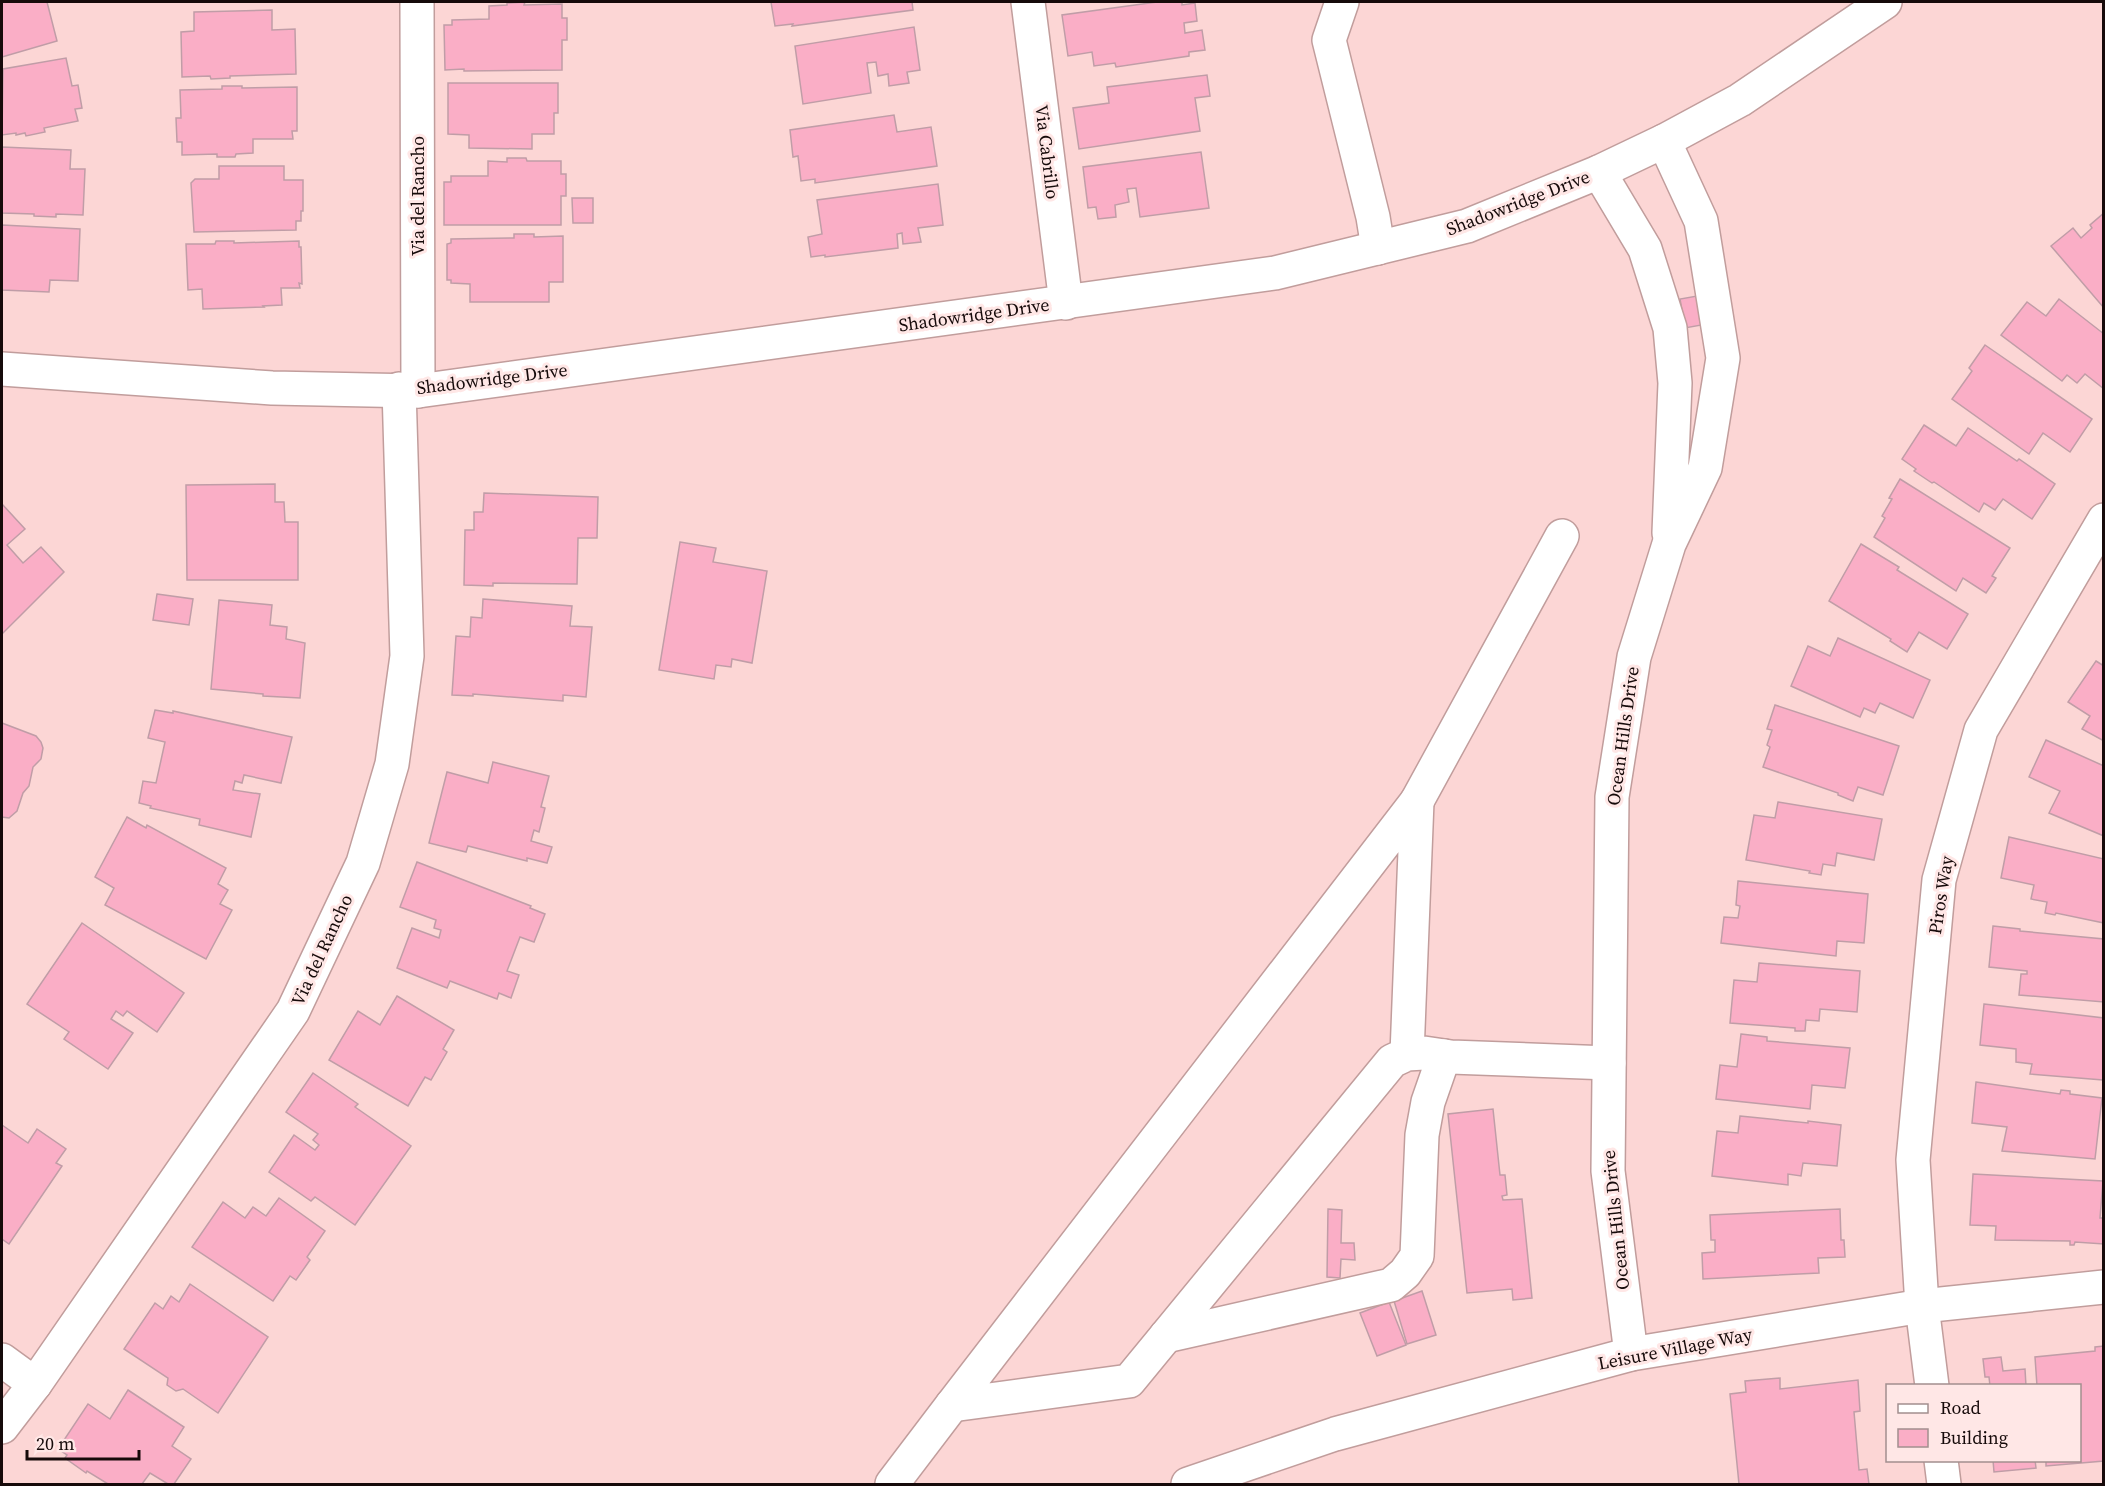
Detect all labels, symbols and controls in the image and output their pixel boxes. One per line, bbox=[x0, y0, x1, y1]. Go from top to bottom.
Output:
street label: Via Cabrillo bbox=[1029, 103, 1066, 201]
street label: Via del Rancho bbox=[405, 136, 430, 256]
street label: Shadowridge Drive bbox=[1442, 164, 1593, 241]
street label: Shadowridge Drive bbox=[897, 292, 1051, 337]
street label: Shadowridge Drive bbox=[415, 357, 569, 400]
street label: Ocean Hills Drive bbox=[1600, 665, 1645, 807]
street label: Piros Way bbox=[1922, 853, 1959, 936]
street label: Via del Rancho bbox=[285, 890, 358, 1009]
street label: Ocean Hills Drive bbox=[1596, 1149, 1635, 1291]
street label: Leisure Village Way bbox=[1596, 1321, 1755, 1376]
legend bbox=[1886, 1384, 2081, 1462]
text: Road bbox=[1940, 1395, 1981, 1420]
scale bar bbox=[27, 1423, 140, 1461]
text: Building bbox=[1940, 1425, 2008, 1450]
text: 20 m bbox=[36, 1431, 74, 1456]

